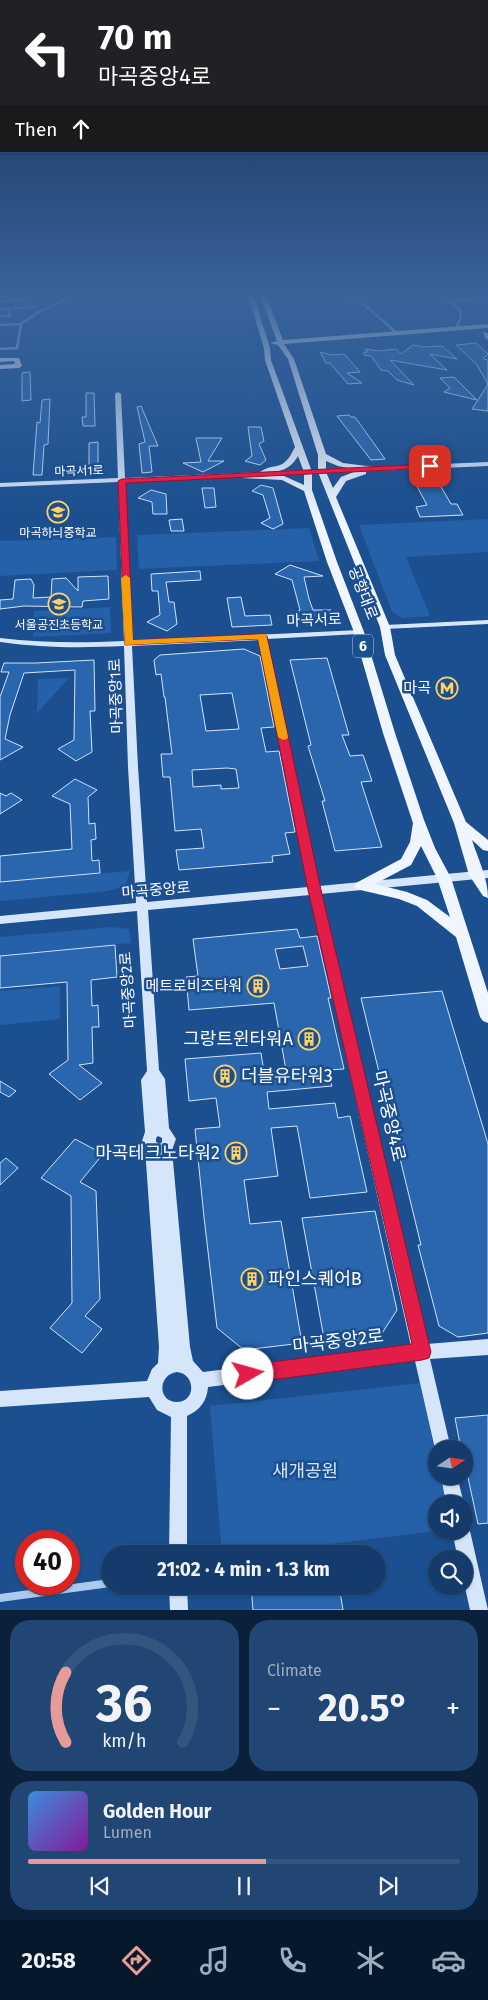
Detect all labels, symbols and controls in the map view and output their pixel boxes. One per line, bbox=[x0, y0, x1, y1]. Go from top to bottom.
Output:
text: 70 m bbox=[98, 16, 172, 58]
icon: left bbox=[15, 20, 80, 85]
text: 마곡중앙4로 bbox=[98, 63, 211, 90]
icon: ahead bbox=[67, 115, 95, 143]
text: Then bbox=[15, 118, 57, 141]
pin bbox=[409, 445, 451, 487]
icon: arrive bbox=[416, 452, 444, 480]
street label: 마곡서1로 bbox=[54, 463, 104, 479]
school or university icon: 마곡하늬중학교 bbox=[46, 500, 70, 524]
place label: 마곡하늬중학교 bbox=[19, 526, 97, 540]
street label: 공항대로 bbox=[345, 564, 381, 622]
school or university icon: 서울공진초등학교 bbox=[47, 592, 71, 616]
street label: 마곡서로 bbox=[286, 610, 342, 630]
place label: 서울공진초등학교 bbox=[15, 618, 103, 632]
road number: 6 bbox=[353, 634, 373, 658]
street label: 마곡중앙1로 bbox=[106, 658, 126, 734]
metro station icon: 마곡 bbox=[435, 676, 459, 700]
place label: 마곡 bbox=[403, 679, 431, 697]
street label: 마곡중앙로 bbox=[121, 878, 191, 902]
street label: 마곡중앙2로 bbox=[116, 951, 140, 1029]
building icon: 메트로비즈타워 bbox=[246, 974, 270, 998]
place label: 메트로비즈타워 bbox=[145, 977, 242, 995]
building icon: 그랑트윈타워A bbox=[297, 1027, 321, 1051]
place label: 그랑트윈타워A bbox=[183, 1028, 294, 1050]
building icon: 더블유타워3 bbox=[213, 1064, 237, 1088]
place label: 더블유타워3 bbox=[241, 1065, 333, 1087]
street label: 마곡중앙4로 bbox=[368, 1069, 410, 1163]
building icon: 마곡테크노타워2 bbox=[224, 1141, 248, 1165]
place label: 마곡테크노타워2 bbox=[95, 1142, 220, 1164]
building icon: 파인스퀘어B bbox=[240, 1267, 264, 1291]
place label: 파인스퀘어B bbox=[268, 1268, 362, 1290]
street label: 마곡중앙2로 bbox=[291, 1324, 385, 1358]
position arrow bbox=[221, 1347, 273, 1399]
north arrow bbox=[428, 1440, 472, 1485]
map controls bbox=[428, 1440, 473, 1595]
park label: 새개공원 bbox=[272, 1460, 338, 1482]
button: sound bbox=[428, 1495, 473, 1540]
speed limit sign: 40 bbox=[15, 1530, 80, 1595]
button: search bbox=[428, 1550, 473, 1595]
text: 21:02 · 4 min · 1.3 km bbox=[157, 1558, 330, 1581]
text: Climate bbox=[267, 1661, 322, 1680]
text: 36 bbox=[95, 1672, 153, 1735]
text: 20.5° bbox=[318, 1685, 409, 1731]
text: − bbox=[267, 1692, 281, 1725]
text: + bbox=[446, 1692, 460, 1725]
text: km/h bbox=[102, 1730, 147, 1752]
text: Golden Hour bbox=[103, 1800, 212, 1823]
text: Lumen bbox=[103, 1823, 152, 1842]
icon: previous bbox=[86, 1872, 114, 1900]
icon: pause bbox=[230, 1872, 258, 1900]
icon: next bbox=[374, 1872, 402, 1900]
icon: directions bbox=[119, 1943, 154, 1978]
icon: music bbox=[197, 1943, 232, 1978]
icon: phone bbox=[275, 1943, 310, 1978]
icon: climate bbox=[353, 1943, 388, 1978]
icon: car bbox=[431, 1943, 466, 1978]
text: 20:58 bbox=[22, 1947, 76, 1974]

